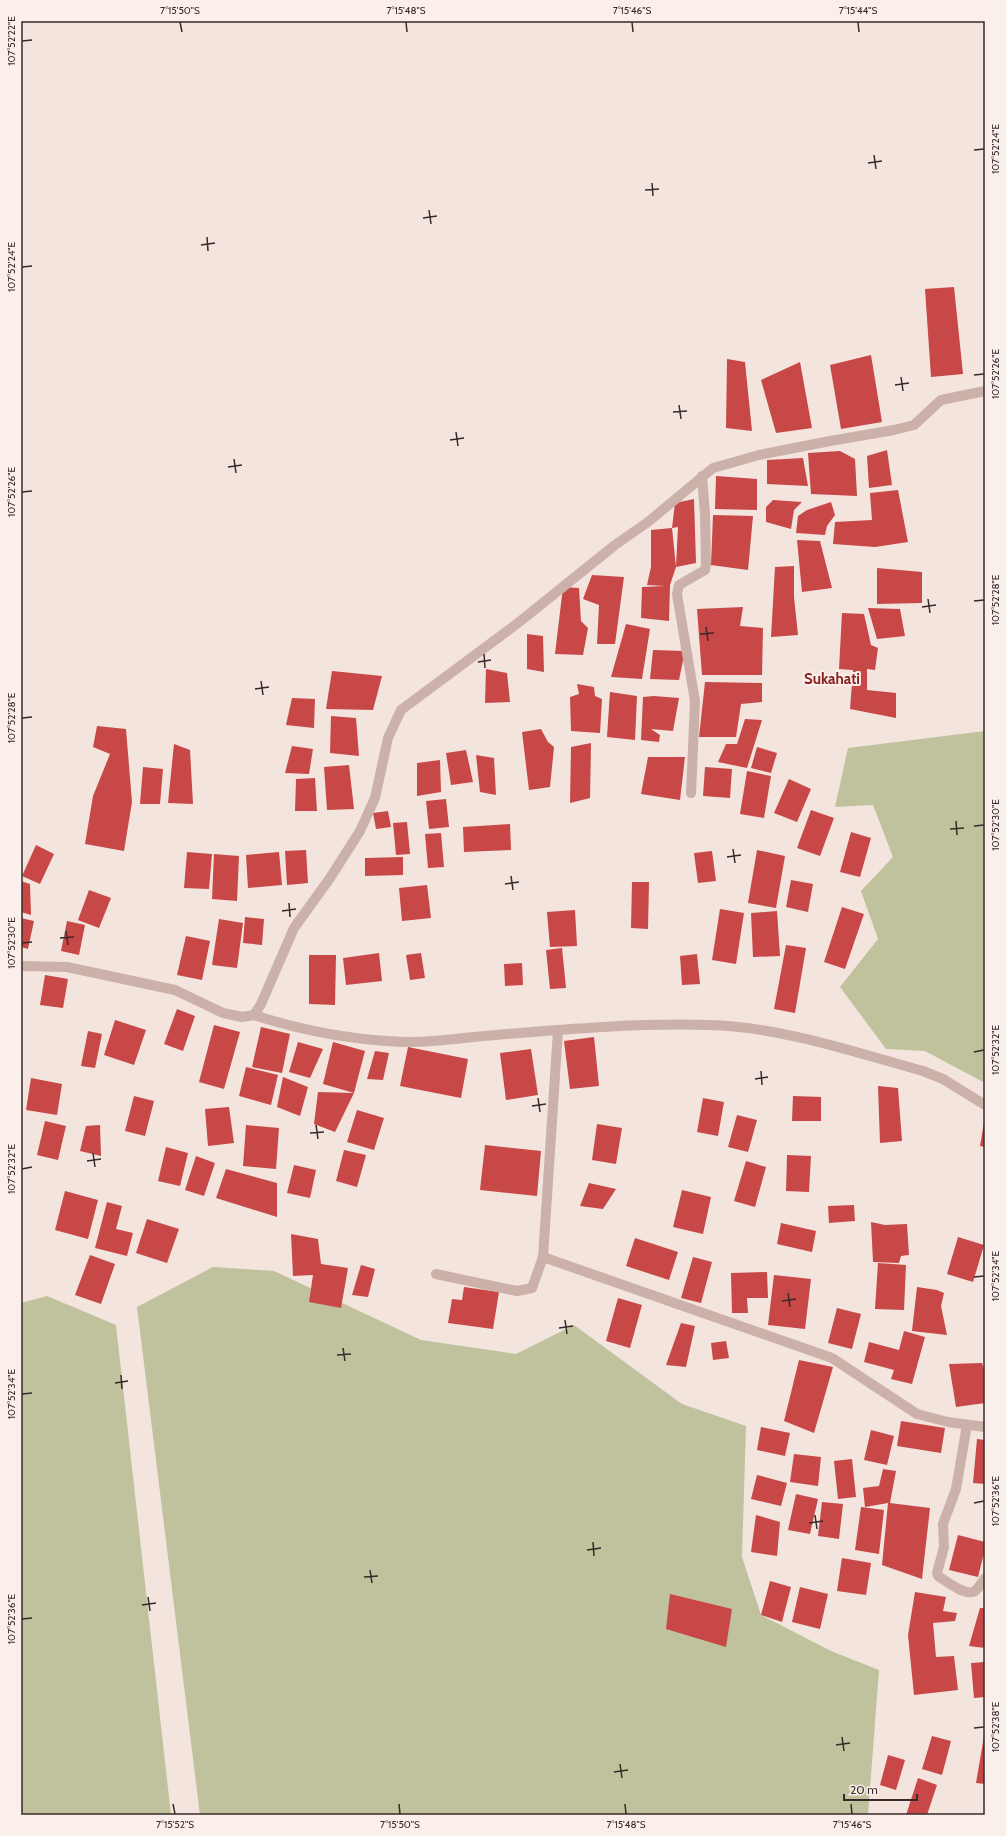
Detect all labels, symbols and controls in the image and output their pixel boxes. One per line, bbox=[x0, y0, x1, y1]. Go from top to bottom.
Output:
text: 7°15'50"S bbox=[160, 4, 200, 17]
text: 7°15'48"S bbox=[386, 4, 426, 17]
text: 7°15'46"S bbox=[613, 4, 651, 17]
text: 7°15'44"S bbox=[839, 4, 877, 17]
text: 107°52'22"E bbox=[5, 16, 18, 66]
text: 107°52'24"E bbox=[989, 123, 1002, 174]
text: 107°52'24"E bbox=[5, 241, 18, 292]
text: 107°52'26"E bbox=[989, 348, 1002, 399]
text: 107°52'26"E bbox=[5, 466, 18, 517]
text: 107°52'28"E bbox=[989, 574, 1002, 625]
district label: Sukahati bbox=[804, 670, 860, 688]
text: 107°52'28"E bbox=[5, 692, 18, 743]
text: 107°52'30"E bbox=[989, 799, 1002, 851]
text: 107°52'30"E bbox=[5, 917, 18, 969]
text: 107°52'32"E bbox=[989, 1025, 1002, 1075]
text: 107°52'32"E bbox=[5, 1144, 18, 1194]
text: 107°52'34"E bbox=[989, 1250, 1002, 1301]
text: 107°52'34"E bbox=[5, 1368, 18, 1419]
text: 107°52'36"E bbox=[989, 1475, 1002, 1526]
text: 107°52'36"E bbox=[5, 1593, 18, 1644]
text: 107°52'38"E bbox=[989, 1701, 1002, 1752]
scale bar bbox=[844, 1776, 917, 1802]
text: 20 m bbox=[850, 1782, 878, 1797]
text: 7°15'52"S bbox=[156, 1818, 194, 1831]
text: 7°15'50"S bbox=[380, 1818, 420, 1831]
text: 7°15'48"S bbox=[606, 1818, 646, 1831]
text: 7°15'46"S bbox=[833, 1818, 871, 1831]

